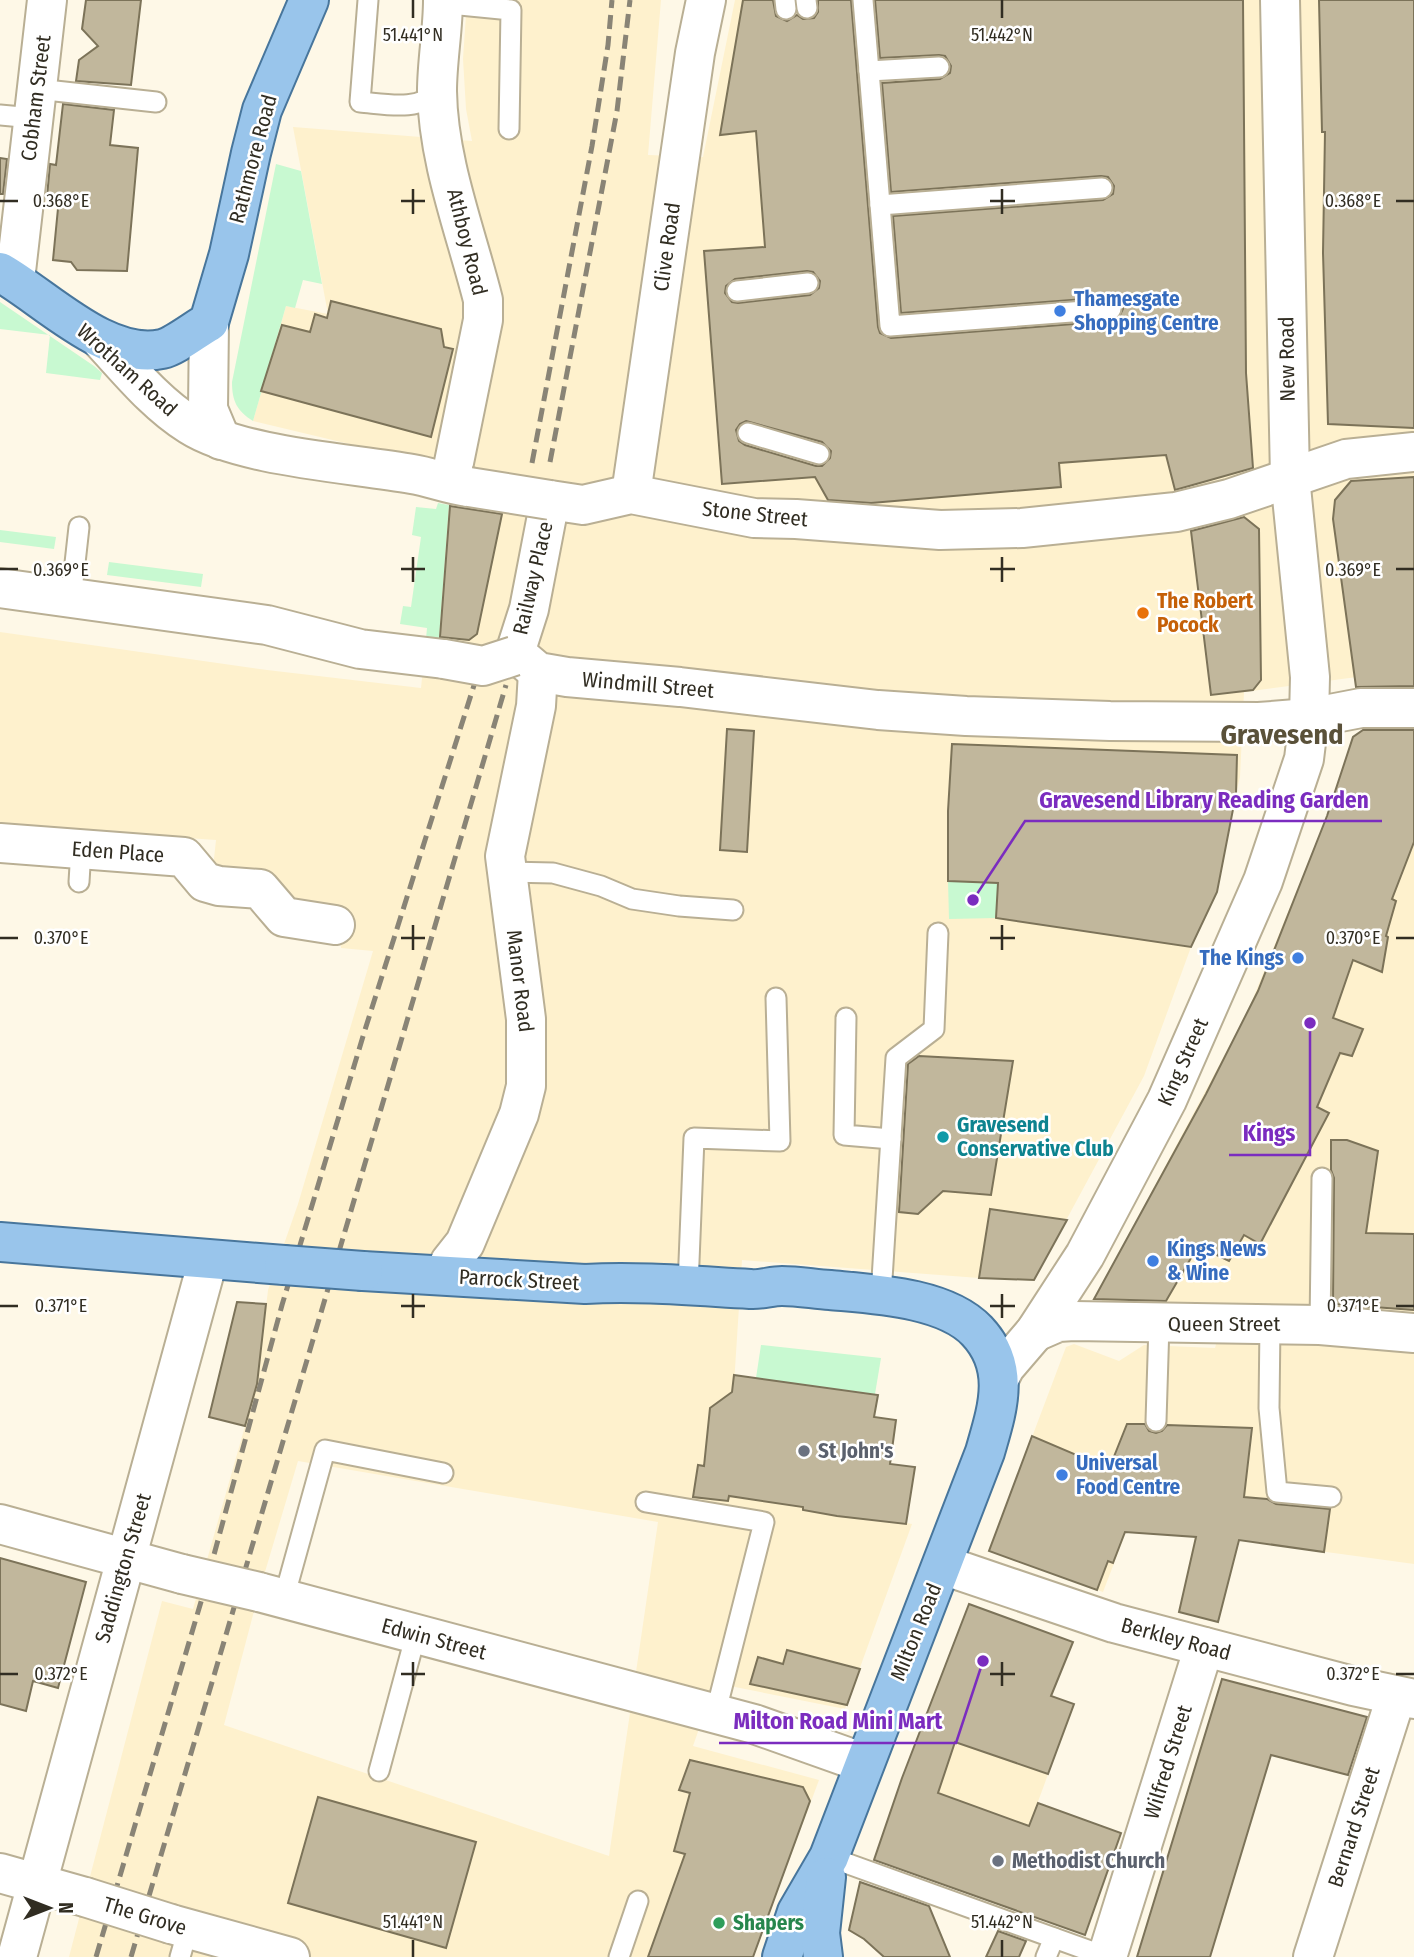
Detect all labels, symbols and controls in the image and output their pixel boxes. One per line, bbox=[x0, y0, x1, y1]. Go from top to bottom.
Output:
text: 51.441°N bbox=[383, 24, 443, 46]
text: 51.442°N bbox=[971, 24, 1033, 46]
street label: Cobham Street bbox=[15, 33, 57, 162]
street label: Rathmore Road bbox=[223, 92, 283, 226]
street label: Athboy Road bbox=[441, 186, 493, 298]
text: 0.368°E bbox=[33, 190, 89, 212]
text: 0.368°E bbox=[1325, 190, 1381, 212]
street label: Clive Road bbox=[648, 201, 686, 293]
place label: Thamesgate Shopping Centre bbox=[1074, 286, 1219, 336]
marker: Thamesgate Shopping Centre bbox=[1052, 303, 1068, 319]
street label: New Road bbox=[1273, 316, 1301, 402]
street label: Wrotham Road bbox=[71, 318, 183, 422]
street label: Stone Street bbox=[701, 496, 809, 532]
street label: Railway Place bbox=[507, 519, 559, 637]
text: 0.369°E bbox=[33, 559, 89, 581]
text: 0.369°E bbox=[1325, 559, 1381, 581]
place label: The Robert Pocock bbox=[1157, 588, 1254, 638]
marker: The Robert Pocock bbox=[1135, 605, 1151, 621]
street label: Windmill Street bbox=[581, 666, 715, 704]
district label: Gravesend bbox=[1221, 718, 1343, 751]
callout: Gravesend Library Reading Garden bbox=[1025, 777, 1382, 821]
text: Gravesend Library Reading Garden bbox=[1039, 786, 1369, 814]
street label: Eden Place bbox=[71, 836, 165, 868]
text: 0.370°E bbox=[34, 927, 88, 949]
text: 0.370°E bbox=[1326, 927, 1380, 949]
street label: Manor Road bbox=[501, 928, 539, 1034]
place label: The Kings bbox=[1200, 945, 1284, 971]
marker: The Kings bbox=[1290, 950, 1306, 966]
street label: King Street bbox=[1152, 1014, 1214, 1110]
callout: Kings bbox=[1229, 1111, 1310, 1155]
place label: Gravesend Conservative Club bbox=[957, 1112, 1114, 1162]
text: Kings bbox=[1243, 1119, 1295, 1147]
marker: Gravesend Conservative Club bbox=[935, 1129, 951, 1145]
place label: Kings News & Wine bbox=[1167, 1236, 1266, 1286]
marker: Kings News & Wine bbox=[1145, 1253, 1161, 1269]
street label: Parrock Street bbox=[458, 1264, 580, 1296]
text: 0.371°E bbox=[35, 1295, 87, 1317]
text: 0.371°E bbox=[1327, 1295, 1379, 1317]
street label: Queen Street bbox=[1168, 1311, 1280, 1337]
place label: St John's bbox=[818, 1438, 893, 1464]
marker: St John's bbox=[796, 1443, 812, 1459]
place label: Universal Food Centre bbox=[1076, 1450, 1180, 1500]
marker: Universal Food Centre bbox=[1054, 1467, 1070, 1483]
street label: Saddington Street bbox=[89, 1490, 157, 1646]
street label: Milton Road bbox=[885, 1579, 947, 1685]
street label: Berkley Road bbox=[1118, 1612, 1234, 1666]
street label: Edwin Street bbox=[379, 1613, 489, 1665]
text: 0.372°E bbox=[34, 1663, 88, 1685]
text: 0.372°E bbox=[1326, 1663, 1380, 1685]
callout: Milton Road Mini Mart bbox=[719, 1699, 956, 1743]
street label: Wilfred Street bbox=[1138, 1702, 1198, 1822]
text: Milton Road Mini Mart bbox=[734, 1707, 943, 1735]
street label: Bernard Street bbox=[1322, 1763, 1386, 1891]
place label: Methodist Church bbox=[1012, 1848, 1165, 1874]
marker: Methodist Church bbox=[990, 1853, 1006, 1869]
north arrow bbox=[14, 1873, 84, 1943]
street label: The Grove bbox=[100, 1891, 190, 1941]
text: N bbox=[54, 1902, 77, 1914]
place label: Shapers bbox=[733, 1910, 804, 1936]
text: 51.441°N bbox=[383, 1911, 443, 1933]
text: 51.442°N bbox=[971, 1911, 1033, 1933]
marker: Shapers bbox=[711, 1915, 727, 1931]

